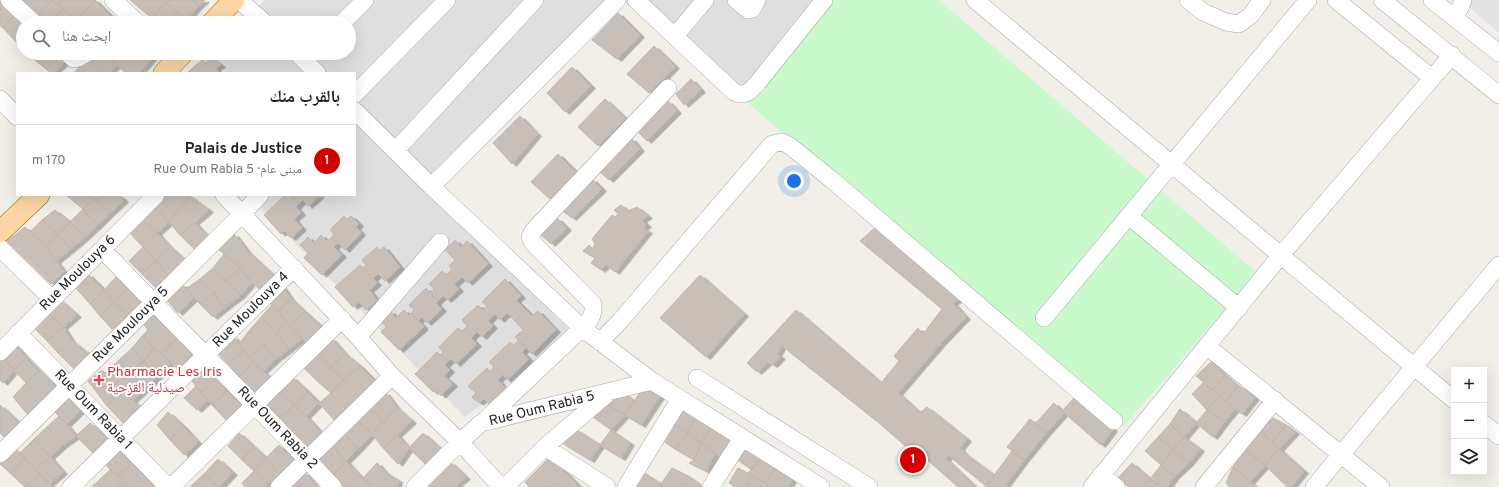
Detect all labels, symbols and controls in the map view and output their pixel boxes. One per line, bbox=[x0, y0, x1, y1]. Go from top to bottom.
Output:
search box bbox=[16, 16, 356, 60]
icon: search bbox=[30, 27, 52, 49]
text: ابحث هنا bbox=[62, 28, 111, 47]
text: بالقرب منك bbox=[269, 87, 340, 109]
text: Palais de Justice bbox=[185, 140, 302, 159]
text: 170 m bbox=[32, 153, 66, 169]
text: 1 bbox=[324, 153, 330, 169]
text: مبنى عام · Rue Oum Rabia 5 bbox=[154, 162, 302, 178]
your location bbox=[784, 171, 804, 191]
street label: Rue Moulouya 6 bbox=[37, 232, 119, 314]
street label: Rue Moulouya 4 bbox=[209, 268, 293, 352]
street label: Rue Moulouya 5 bbox=[89, 283, 173, 367]
place label: Pharmacie Les Iris صيدلية القزحية bbox=[107, 364, 222, 397]
street label: Rue Oum Rabia 1 bbox=[50, 366, 136, 454]
map controls bbox=[1451, 367, 1487, 475]
button: + bbox=[1451, 367, 1487, 403]
marker: Pharmacie Les Iris صيدلية القزحية bbox=[94, 375, 104, 385]
street label: Rue Oum Rabia 2 bbox=[233, 383, 321, 473]
street label: Rue Oum Rabia 5 bbox=[487, 388, 597, 430]
button: − bbox=[1451, 403, 1487, 439]
button: layers bbox=[1451, 439, 1487, 475]
pin: 1 bbox=[900, 445, 926, 475]

